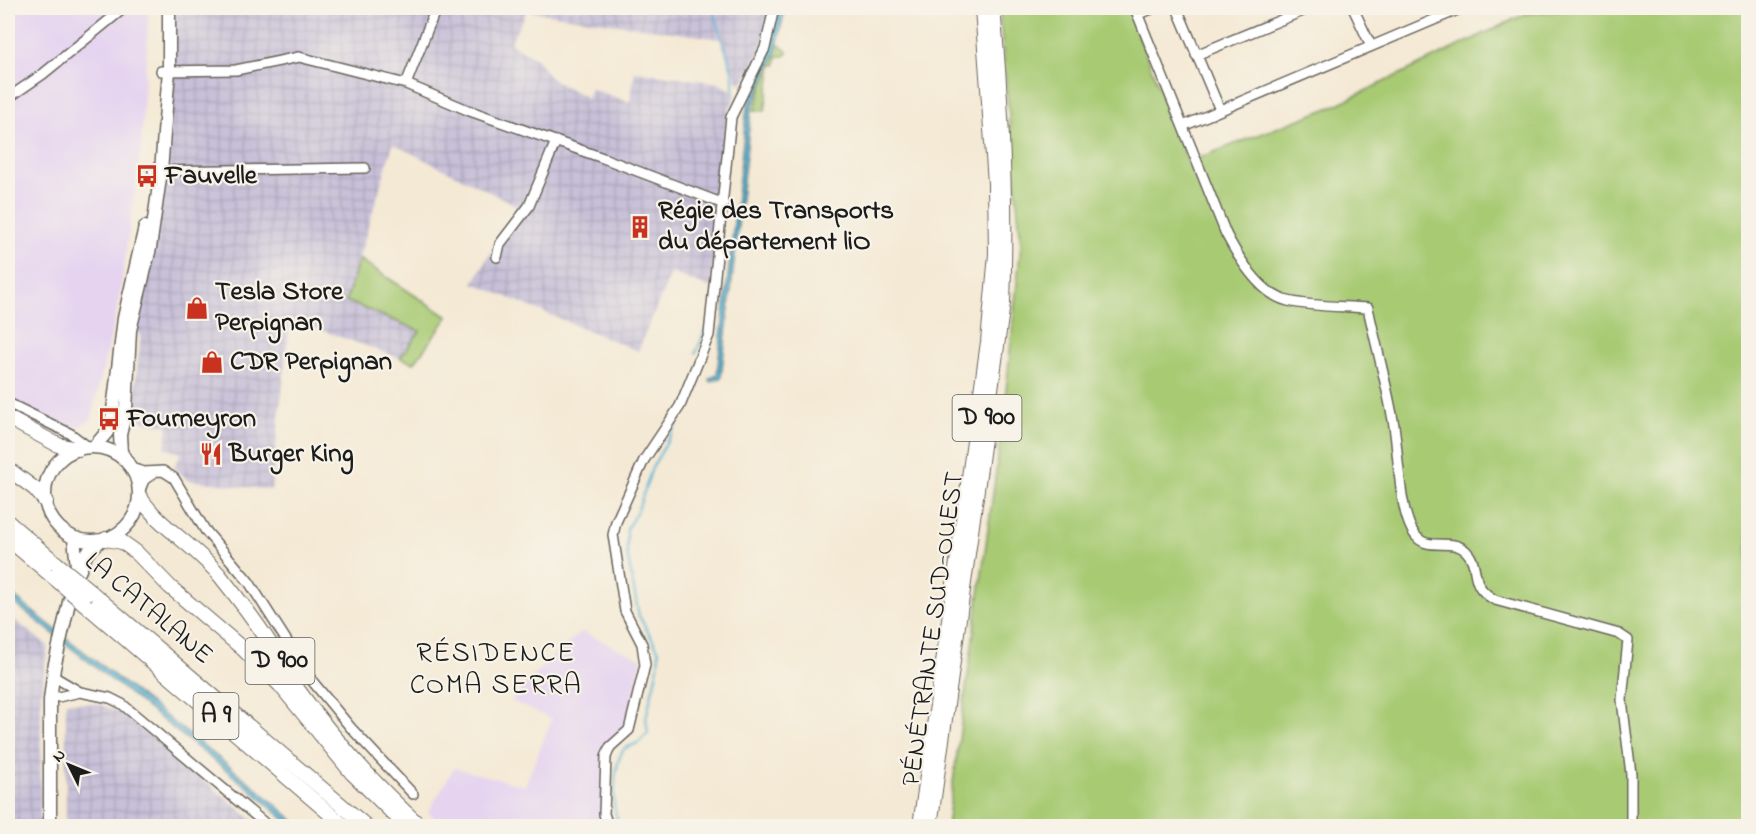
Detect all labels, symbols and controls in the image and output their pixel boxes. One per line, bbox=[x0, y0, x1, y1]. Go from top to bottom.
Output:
place label: Fauvelle bbox=[163, 157, 258, 196]
bus stop icon: Fauvelle bbox=[134, 163, 160, 189]
place label: Régie des Transports du département liO bbox=[658, 192, 894, 262]
building icon: Régie des Transports du département liO bbox=[627, 214, 653, 240]
place label: Tesla Store Perpignan bbox=[215, 273, 344, 344]
shop icon: Tesla Store Perpignan bbox=[184, 295, 210, 321]
place label: CDR Perpignan bbox=[230, 343, 392, 383]
shop icon: CDR Perpignan bbox=[199, 349, 225, 375]
road number: D 900 bbox=[952, 395, 1022, 441]
place label: Fourneyron bbox=[125, 400, 256, 439]
bus stop icon: Fourneyron bbox=[96, 406, 122, 432]
place label: Burger King bbox=[227, 435, 354, 475]
restaurant icon: Burger King bbox=[198, 441, 224, 467]
street label: PÉNÉTRANTE SUD-OUEST bbox=[893, 469, 975, 789]
street label: LA CATALANE bbox=[75, 543, 221, 675]
district label: RÉSIDENCE COMA SERRA bbox=[410, 634, 582, 707]
road number: D 900 bbox=[246, 638, 314, 684]
road number: A 9 bbox=[194, 693, 238, 739]
north arrow bbox=[39, 735, 99, 795]
text: N bbox=[47, 744, 72, 768]

